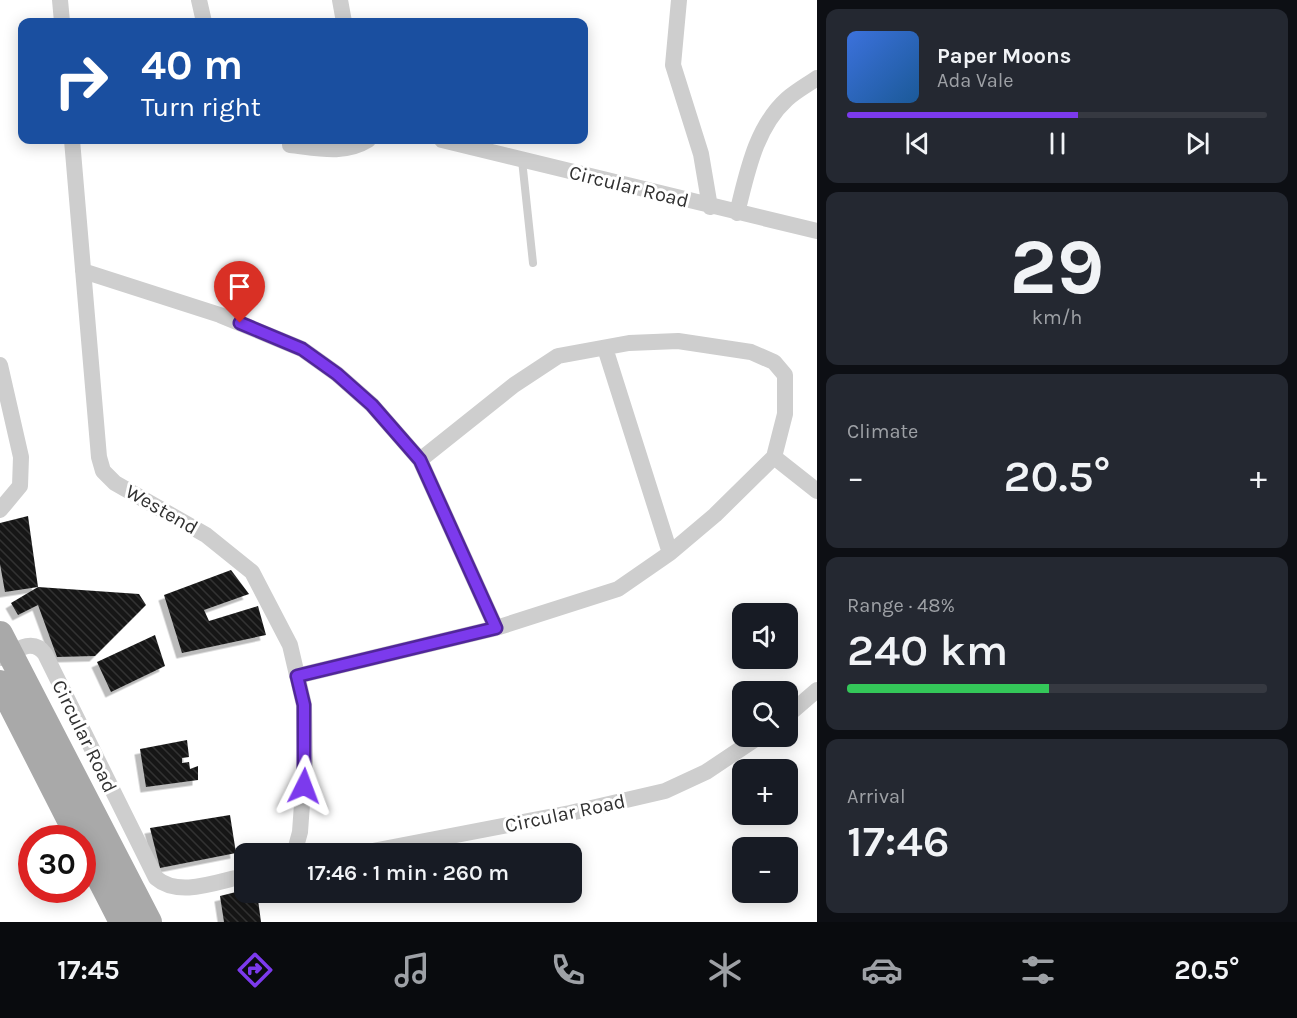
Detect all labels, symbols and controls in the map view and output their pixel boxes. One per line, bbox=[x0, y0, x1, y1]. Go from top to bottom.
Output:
text: 40 m bbox=[141, 40, 243, 90]
icon: right bbox=[42, 42, 120, 120]
text: Paper Moons bbox=[937, 43, 1071, 69]
text: Ada Vale bbox=[937, 69, 1014, 92]
text: Turn right bbox=[141, 91, 261, 123]
icon: previous bbox=[901, 127, 934, 160]
icon: pause bbox=[1041, 127, 1074, 160]
icon: next bbox=[1181, 127, 1214, 160]
street label: Circular Road bbox=[567, 161, 691, 212]
text: 29 bbox=[1010, 221, 1104, 313]
pin bbox=[214, 261, 265, 323]
icon: arrive bbox=[223, 270, 256, 303]
text: km/h bbox=[1032, 306, 1082, 329]
text: Climate bbox=[847, 420, 918, 443]
text: 20.5° bbox=[1004, 450, 1110, 502]
text: − bbox=[847, 458, 864, 496]
text: + bbox=[1250, 458, 1267, 496]
street label: Westend bbox=[121, 480, 202, 539]
text: Range · 48% bbox=[847, 594, 955, 617]
map controls bbox=[732, 603, 798, 903]
button: sound bbox=[732, 603, 798, 669]
text: 240 km bbox=[847, 624, 1008, 676]
street label: Circular Road bbox=[47, 676, 122, 796]
button: search bbox=[732, 681, 798, 747]
position arrow bbox=[272, 754, 336, 818]
button: + bbox=[732, 759, 798, 825]
text: Arrival bbox=[847, 785, 906, 808]
street label: Circular Road bbox=[503, 790, 627, 837]
text: 17:46 bbox=[847, 815, 950, 867]
speed limit sign: 30 bbox=[18, 825, 96, 903]
button: − bbox=[732, 837, 798, 903]
text: 17:46 · 1 min · 260 m bbox=[307, 860, 509, 886]
icon: directions bbox=[234, 949, 276, 991]
icon: music bbox=[391, 949, 433, 991]
icon: phone bbox=[547, 949, 589, 991]
icon: climate bbox=[704, 949, 746, 991]
icon: car bbox=[861, 949, 903, 991]
icon: filters bbox=[1017, 949, 1059, 991]
text: 17:45 bbox=[57, 954, 119, 986]
text: 20.5° bbox=[1174, 954, 1240, 986]

